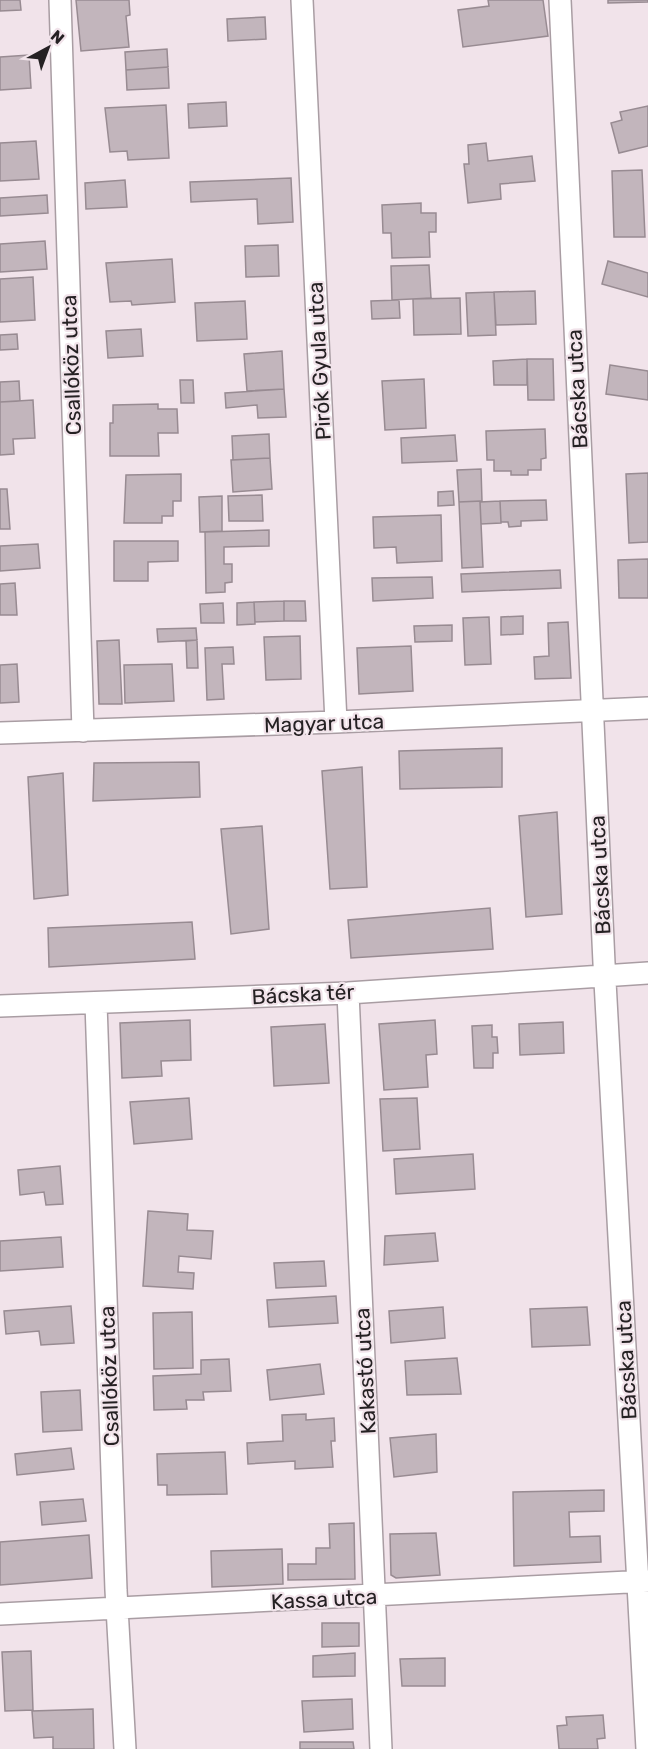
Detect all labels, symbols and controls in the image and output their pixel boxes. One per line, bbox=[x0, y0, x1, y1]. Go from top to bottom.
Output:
north arrow bbox=[18, 18, 78, 78]
text: N bbox=[47, 26, 68, 48]
street label: Pirók Gyula utca bbox=[302, 281, 336, 441]
street label: Csallóköz utca bbox=[56, 294, 86, 436]
street label: Bácska utca bbox=[561, 329, 593, 449]
street label: Magyar utca bbox=[263, 708, 385, 738]
street label: Bácska utca bbox=[584, 815, 616, 935]
street label: Bácska tér bbox=[251, 979, 355, 1009]
street label: Bácska utca bbox=[610, 1300, 642, 1420]
street label: Csallóköz utca bbox=[94, 1305, 124, 1447]
street label: Kakastó utca bbox=[349, 1307, 381, 1435]
street label: Kassa utca bbox=[270, 1584, 378, 1614]

